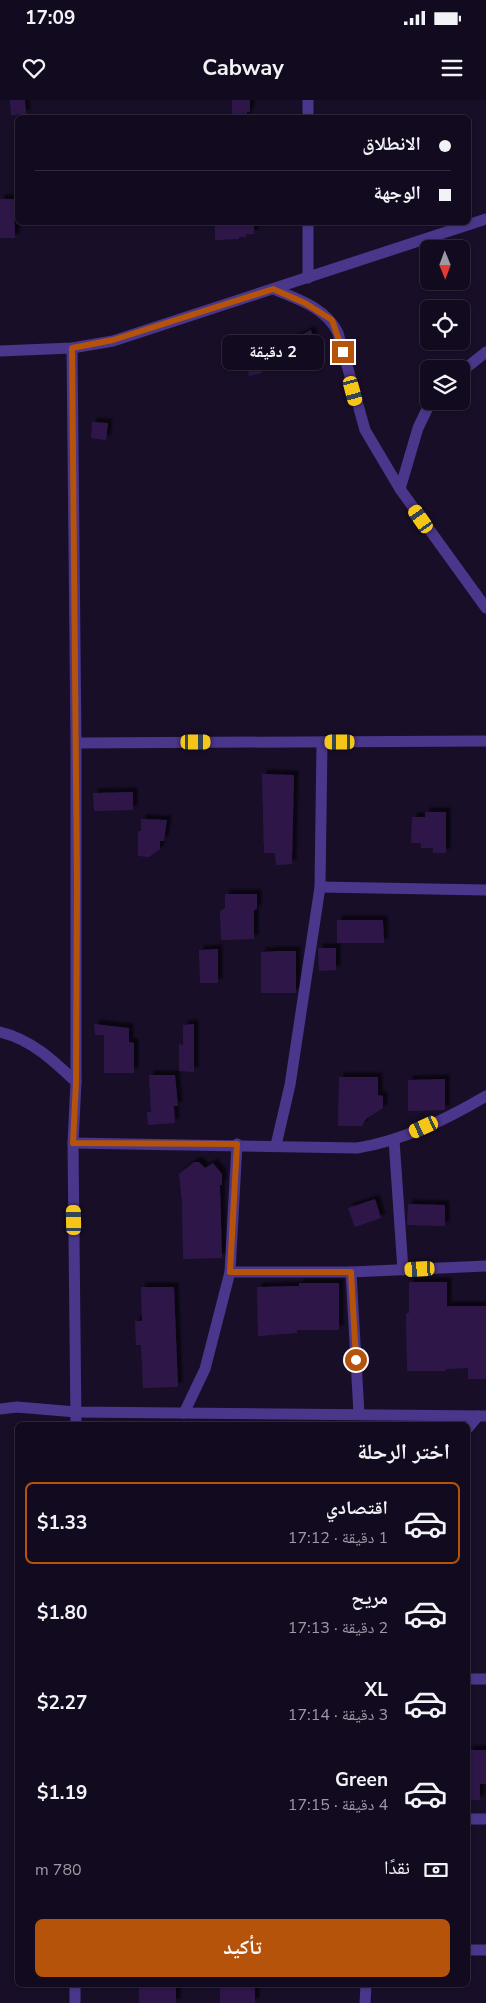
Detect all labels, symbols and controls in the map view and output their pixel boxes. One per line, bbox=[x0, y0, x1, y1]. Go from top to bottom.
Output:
text: 17:09 bbox=[25, 5, 75, 31]
text: Cabway bbox=[202, 53, 284, 83]
icon: heart bbox=[20, 54, 48, 82]
icon: menu bbox=[438, 54, 466, 82]
text: الانطلاق bbox=[362, 131, 421, 157]
text: الوجهة bbox=[373, 180, 421, 206]
north arrow bbox=[420, 240, 470, 290]
map controls bbox=[420, 240, 470, 410]
button: locate bbox=[420, 300, 470, 350]
callout: 2 دقيقة bbox=[223, 334, 326, 370]
text: 2 دقيقة bbox=[249, 341, 297, 363]
route end bbox=[332, 341, 354, 363]
button: layers bbox=[420, 360, 470, 410]
car bbox=[341, 375, 364, 407]
car bbox=[406, 502, 435, 536]
car bbox=[181, 735, 211, 750]
car bbox=[325, 735, 355, 750]
car bbox=[407, 1114, 440, 1140]
car bbox=[66, 1205, 81, 1235]
car bbox=[404, 1261, 435, 1277]
route start bbox=[345, 1349, 367, 1371]
text: اختر الرحلة bbox=[357, 1437, 450, 1467]
text: اقتصادي bbox=[326, 1495, 388, 1521]
icon: car bbox=[403, 1501, 448, 1546]
text: $1.33 bbox=[37, 1510, 87, 1536]
text: 1 دقيقة · 17:12 bbox=[288, 1527, 388, 1549]
text: مريح bbox=[351, 1585, 388, 1611]
icon: car bbox=[403, 1591, 448, 1636]
text: $1.80 bbox=[37, 1600, 87, 1626]
text: 2 دقيقة · 17:13 bbox=[288, 1617, 388, 1639]
text: XL bbox=[365, 1677, 388, 1703]
icon: car bbox=[403, 1681, 448, 1726]
text: $2.27 bbox=[37, 1690, 87, 1716]
text: 3 دقيقة · 17:14 bbox=[288, 1704, 388, 1726]
text: Green bbox=[335, 1767, 388, 1793]
icon: car bbox=[403, 1771, 448, 1816]
text: $1.19 bbox=[37, 1780, 87, 1806]
text: 4 دقيقة · 17:15 bbox=[288, 1794, 388, 1816]
text: نقدًا bbox=[384, 1855, 410, 1881]
icon: cash bbox=[422, 1856, 450, 1884]
text: 780 m bbox=[35, 1859, 82, 1881]
button: تأكيد bbox=[35, 1919, 450, 1977]

